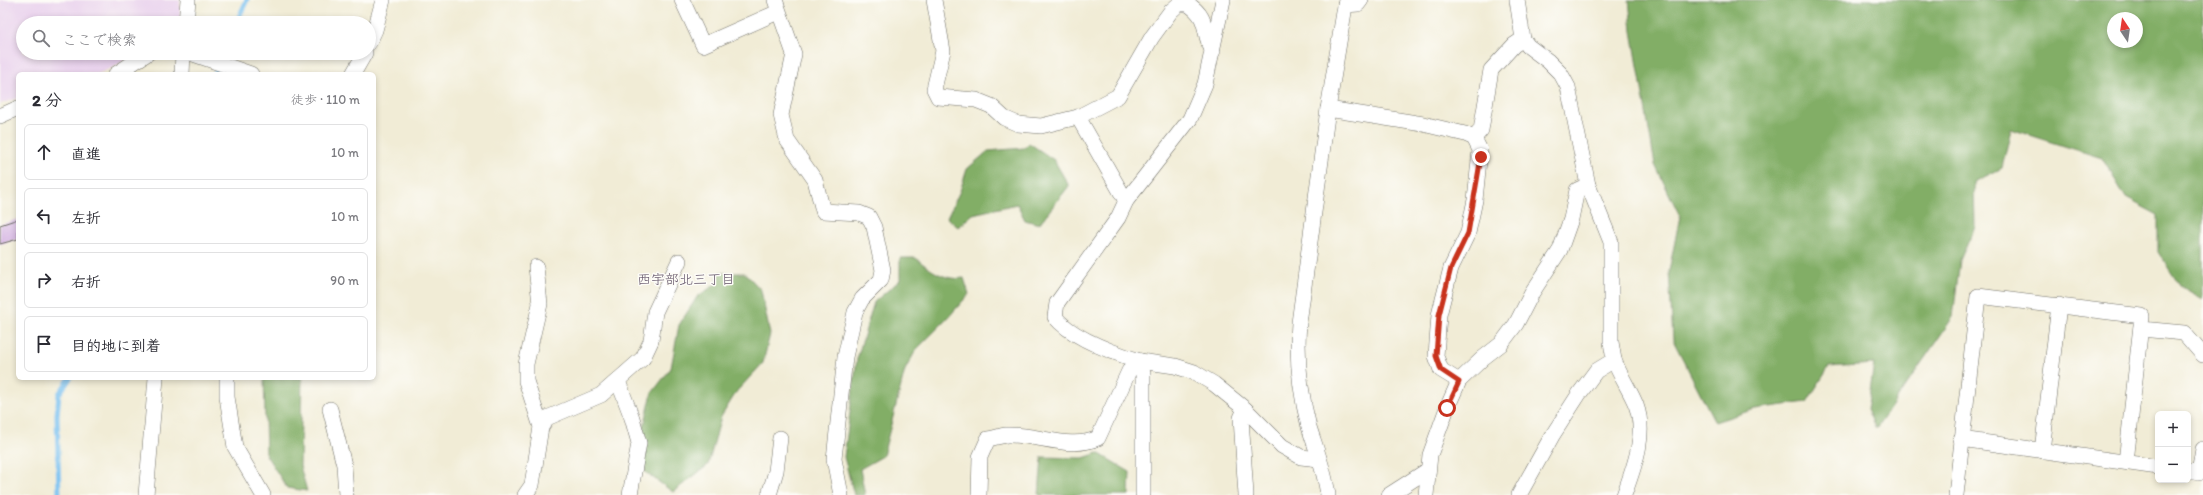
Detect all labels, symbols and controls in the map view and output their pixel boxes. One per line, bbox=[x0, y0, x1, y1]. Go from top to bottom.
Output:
north arrow bbox=[2107, 12, 2143, 48]
search box bbox=[16, 16, 376, 60]
icon: search bbox=[30, 27, 52, 49]
text: ここで検索 bbox=[62, 31, 137, 49]
text: 2 分 bbox=[32, 90, 62, 110]
text: 徒歩 · 110 m bbox=[291, 92, 360, 107]
icon: ahead bbox=[33, 141, 55, 163]
text: 直進 bbox=[71, 145, 101, 163]
text: 10 m bbox=[331, 145, 359, 160]
route end bbox=[1472, 148, 1490, 166]
icon: left bbox=[33, 205, 55, 227]
text: 左折 bbox=[71, 209, 101, 227]
text: 10 m bbox=[331, 209, 359, 224]
icon: right bbox=[33, 269, 55, 291]
district label: 西宇部北三丁目 bbox=[637, 271, 735, 288]
text: 右折 bbox=[71, 273, 101, 291]
text: 90 m bbox=[330, 273, 359, 288]
icon: arrive bbox=[33, 333, 55, 355]
text: 目的地に到着 bbox=[71, 337, 161, 355]
route start bbox=[1438, 399, 1456, 417]
map controls bbox=[2155, 411, 2191, 483]
button: + bbox=[2155, 411, 2191, 447]
button: − bbox=[2155, 447, 2191, 483]

